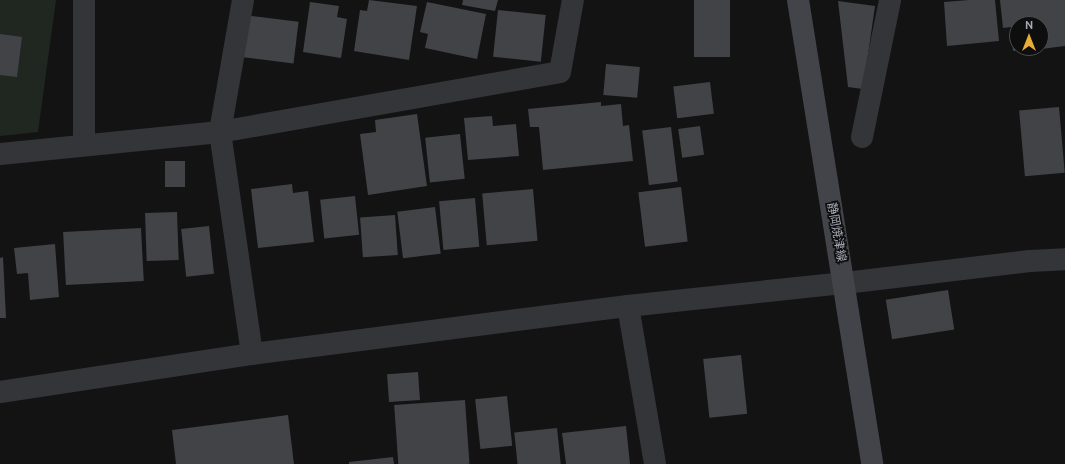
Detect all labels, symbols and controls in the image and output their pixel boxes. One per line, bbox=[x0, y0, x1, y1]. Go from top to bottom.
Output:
north arrow bbox=[1009, 16, 1049, 56]
text: N bbox=[1025, 19, 1033, 31]
street label: 静岡焼津線 bbox=[825, 201, 849, 263]

